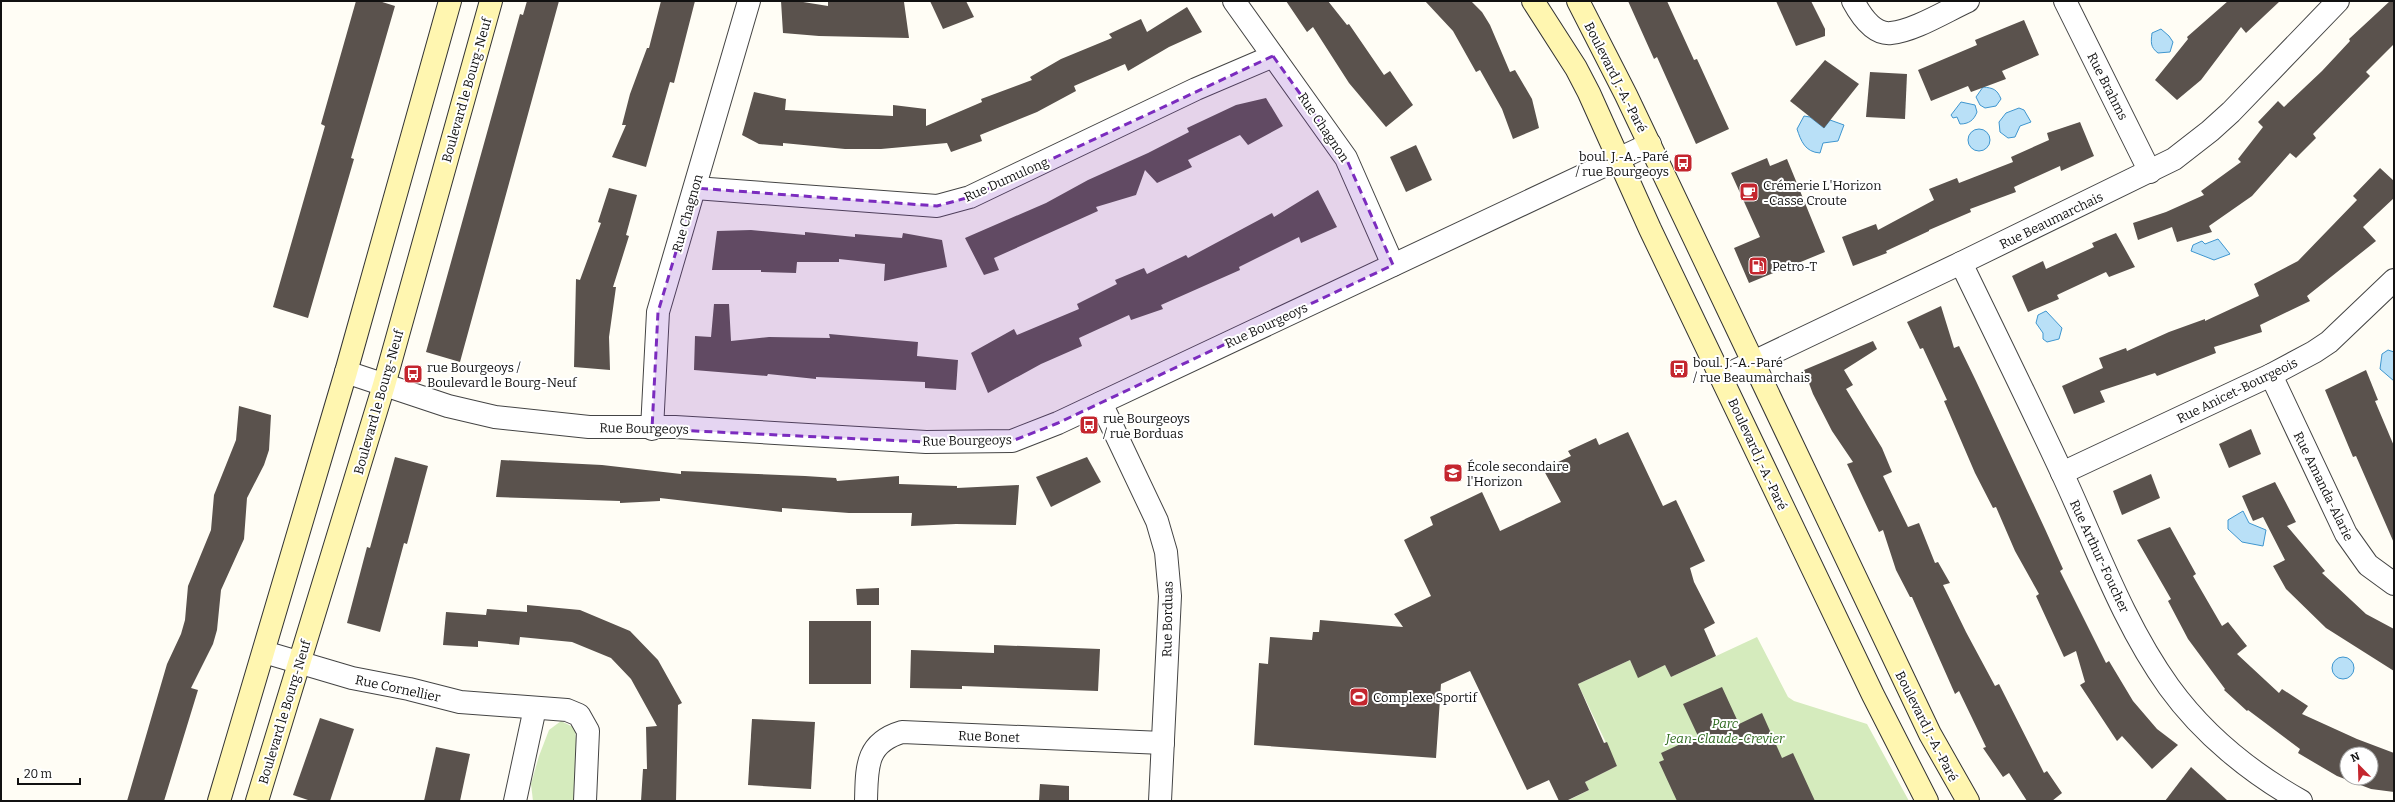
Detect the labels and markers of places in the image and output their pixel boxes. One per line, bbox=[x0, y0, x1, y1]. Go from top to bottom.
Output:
place label: boul. J.-A.-Paré / rue Bourgeoys bbox=[1575, 149, 1669, 179]
bus stop icon: boul. J.-A.-Paré / rue Bourgeoys bbox=[1672, 152, 1694, 174]
place label: Crémerie L'Horizon -Casse Croute bbox=[1763, 178, 1882, 208]
cafe icon: Crémerie L'Horizon -Casse Croute bbox=[1738, 181, 1760, 203]
fuel station icon: Petro-T bbox=[1747, 255, 1769, 277]
place label: Petro-T bbox=[1772, 259, 1817, 274]
place label: boul. J.-A.-Paré / rue Beaumarchais bbox=[1693, 355, 1810, 385]
bus stop icon: boul. J.-A.-Paré / rue Beaumarchais bbox=[1668, 358, 1690, 380]
place label: rue Bourgeoys / Boulevard le Bourg-Neuf bbox=[427, 360, 578, 390]
bus stop icon: rue Bourgeoys / Boulevard le Bourg-Neuf bbox=[402, 363, 424, 385]
place label: rue Bourgeoys / rue Borduas bbox=[1103, 411, 1190, 441]
bus stop icon: rue Bourgeoys / rue Borduas bbox=[1078, 414, 1100, 436]
place label: École secondaire l'Horizon bbox=[1467, 459, 1569, 489]
school or university icon: École secondaire l'Horizon bbox=[1442, 462, 1464, 484]
sports icon: Complexe Sportif bbox=[1348, 686, 1370, 708]
place label: Complexe Sportif bbox=[1373, 690, 1478, 705]

